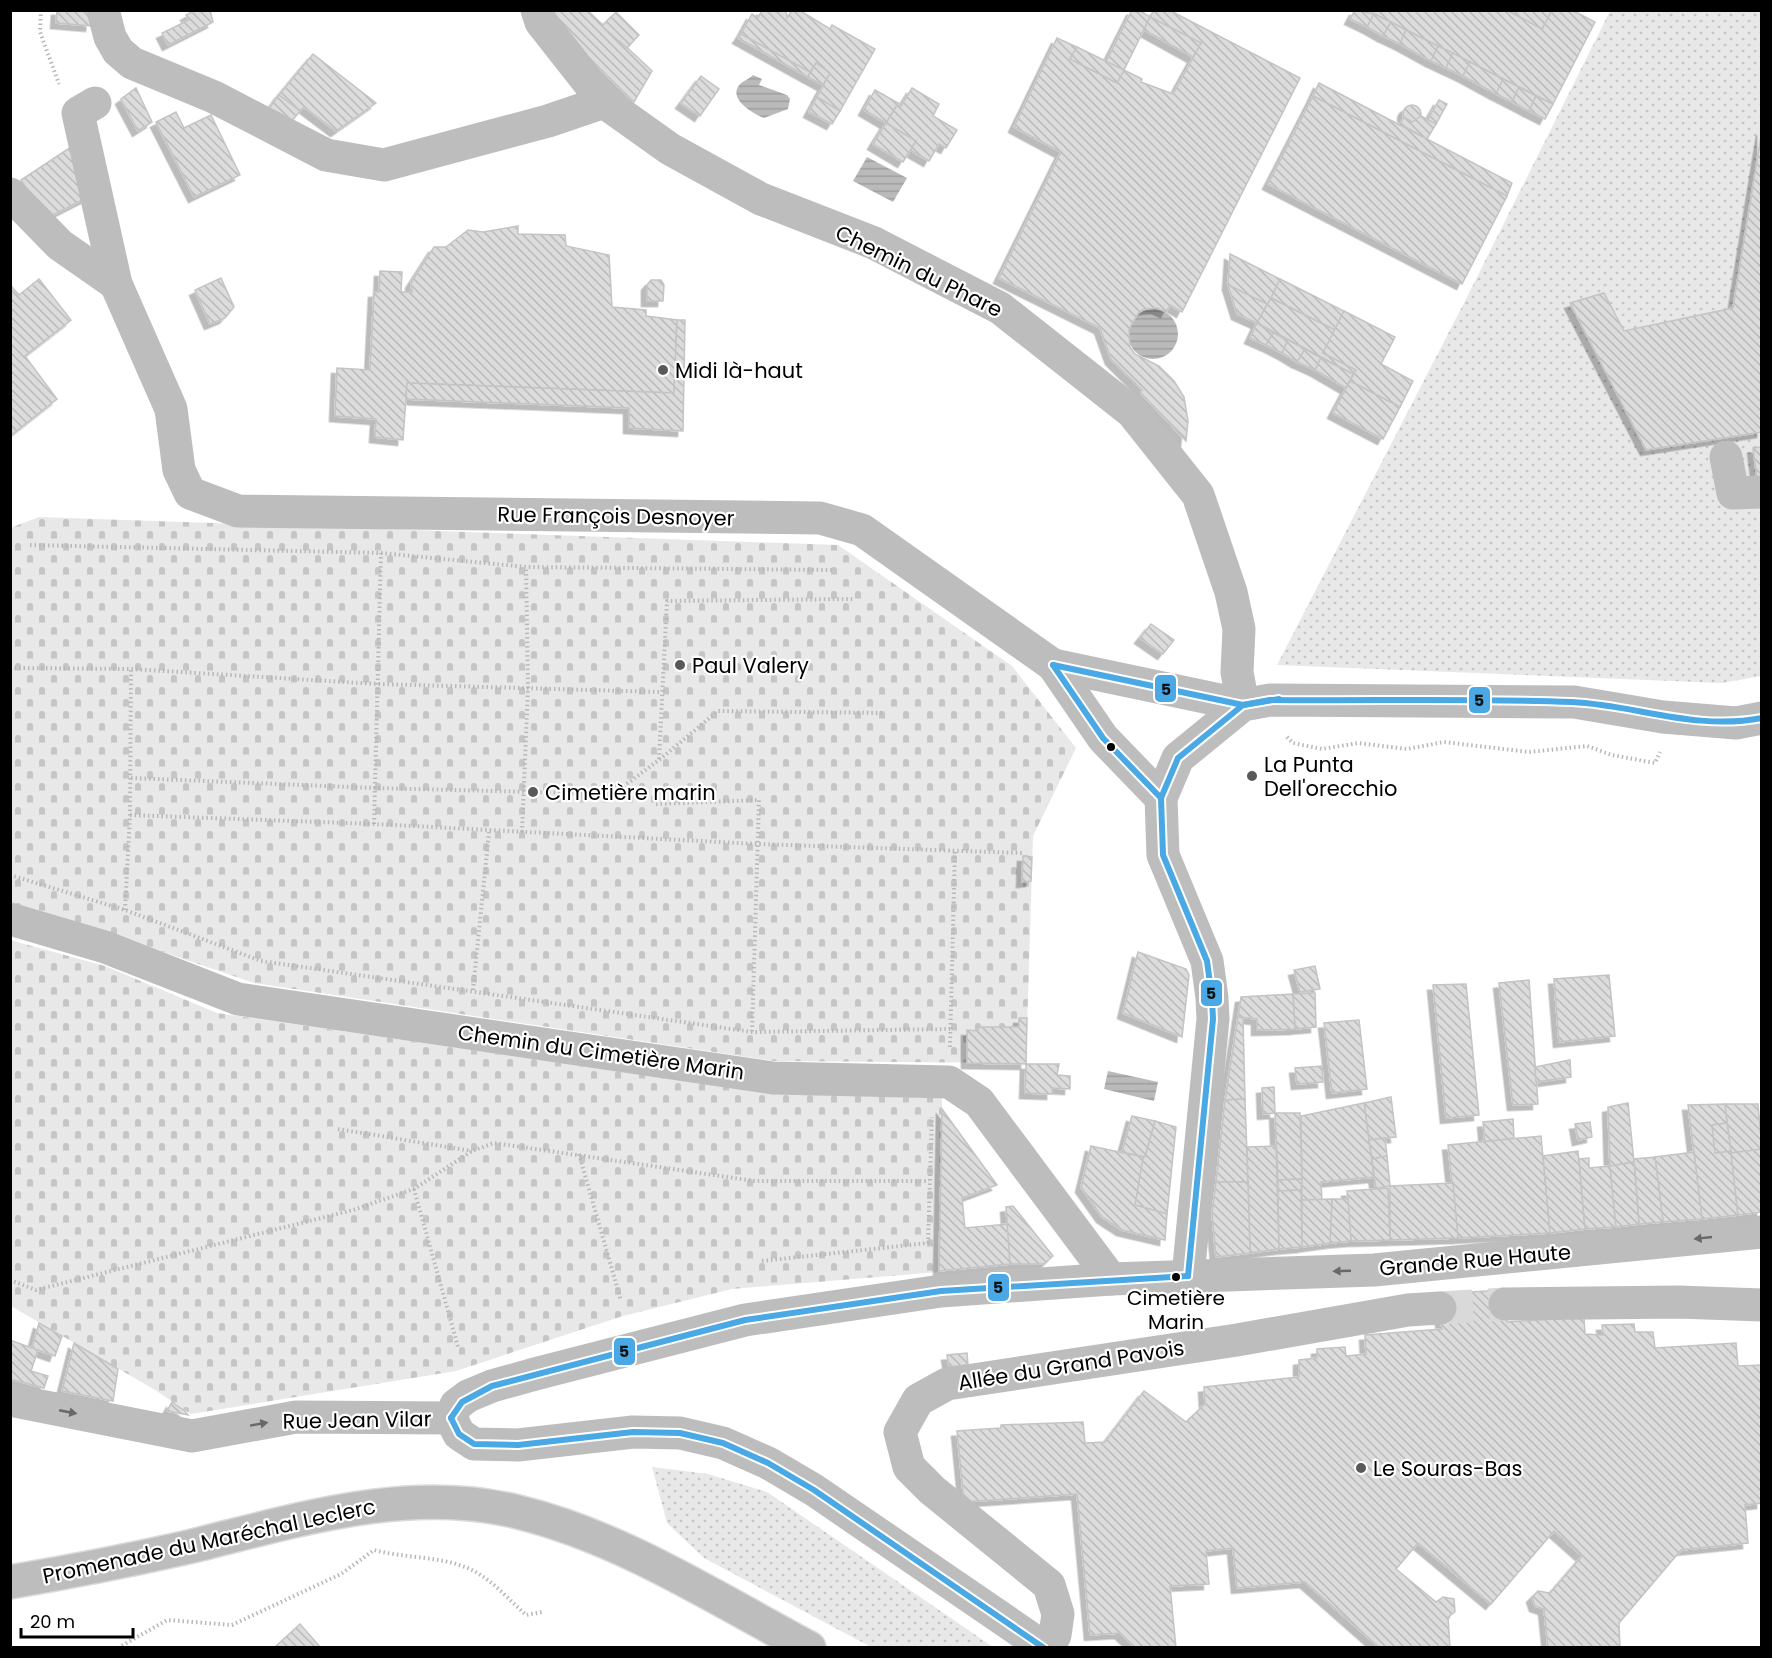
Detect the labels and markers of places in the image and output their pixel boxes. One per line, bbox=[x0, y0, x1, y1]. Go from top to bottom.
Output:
place label: Midi là-haut bbox=[675, 356, 803, 385]
marker: Midi là-haut bbox=[656, 363, 670, 377]
place label: Paul Valery bbox=[692, 651, 809, 680]
marker: Paul Valery bbox=[673, 658, 687, 672]
unlabelled marker bbox=[1105, 741, 1117, 753]
place label: La Punta Dell'orecchio bbox=[1264, 750, 1397, 803]
marker: La Punta Dell'orecchio bbox=[1245, 769, 1259, 783]
place label: Cimetière marin bbox=[545, 778, 716, 807]
marker: Cimetière marin bbox=[526, 785, 540, 799]
marker: Cimetière Marin bbox=[1170, 1271, 1182, 1283]
place label: Cimetière Marin bbox=[1127, 1284, 1225, 1336]
place label: Le Souras-Bas bbox=[1373, 1454, 1523, 1483]
marker: Le Souras-Bas bbox=[1354, 1461, 1368, 1475]

